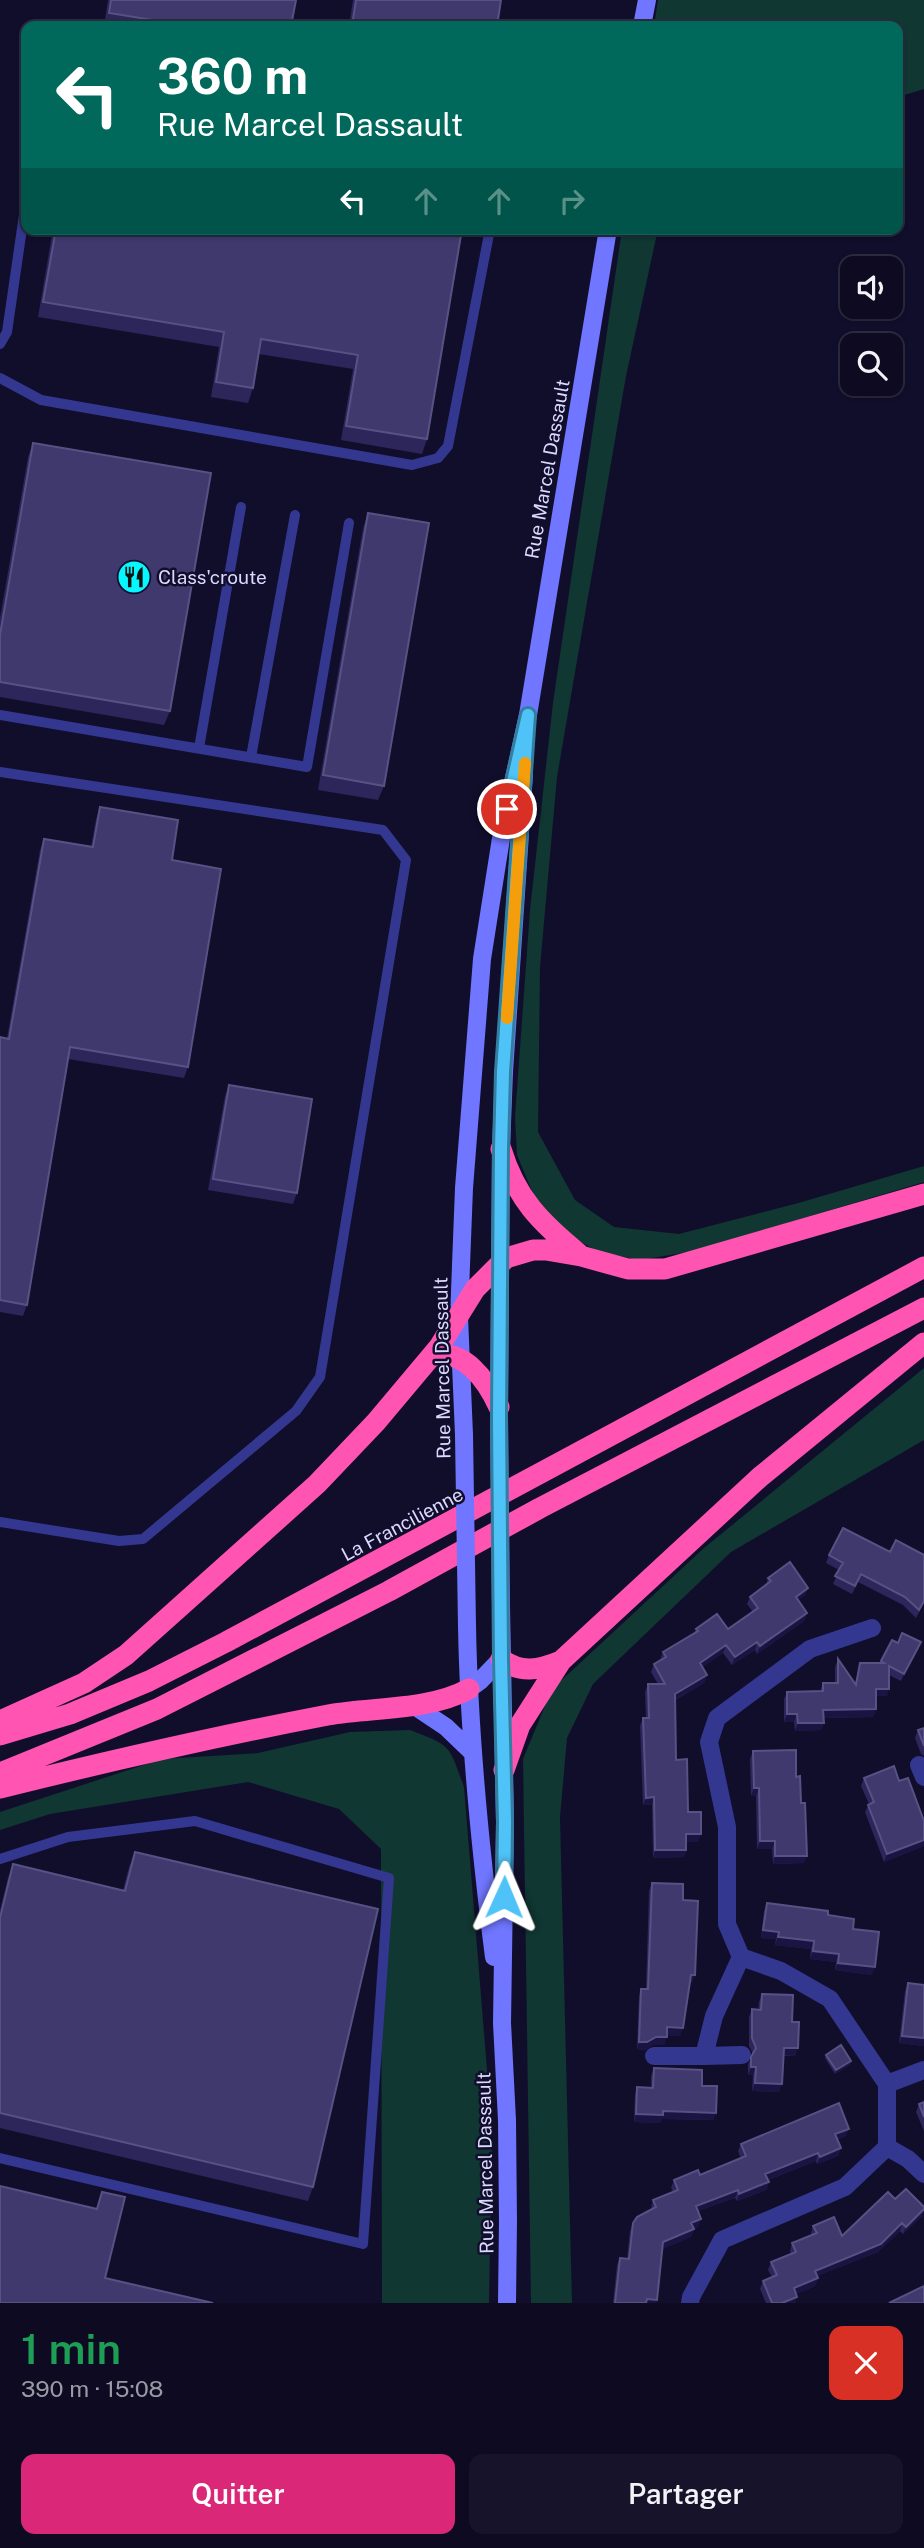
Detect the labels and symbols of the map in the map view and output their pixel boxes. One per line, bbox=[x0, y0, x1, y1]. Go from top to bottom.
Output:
street label: Rue Marcel Dassault bbox=[520, 378, 574, 560]
restaurant icon: Class'croute bbox=[115, 558, 153, 596]
place label: Class'croute bbox=[158, 566, 267, 588]
pin bbox=[477, 779, 537, 839]
street label: Rue Marcel Dassault bbox=[429, 1277, 455, 1459]
street label: La Francilienne bbox=[337, 1483, 467, 1565]
position arrow bbox=[467, 1860, 541, 1934]
street label: Rue Marcel Dassault bbox=[472, 2072, 498, 2254]

